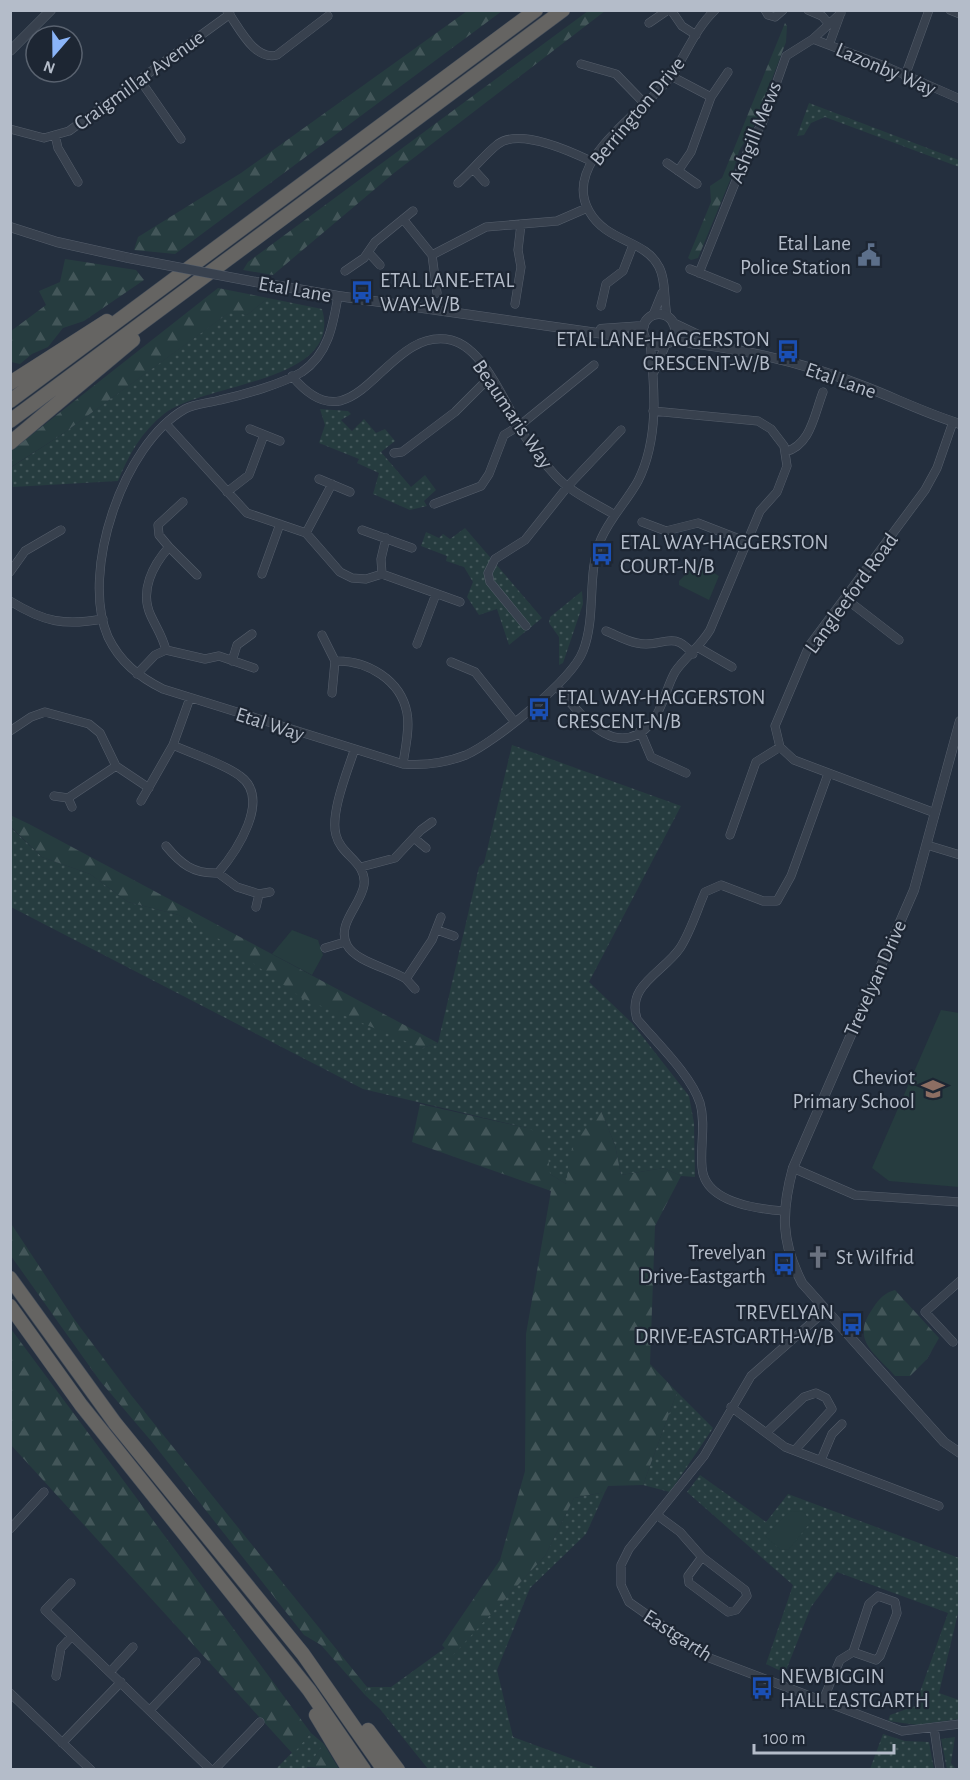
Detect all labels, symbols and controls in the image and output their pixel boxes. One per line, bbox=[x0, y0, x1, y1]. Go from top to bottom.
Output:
north arrow bbox=[24, 24, 84, 84]
street label: Craigmillar Avenue bbox=[70, 26, 208, 135]
street label: Lazonby Way bbox=[833, 39, 939, 100]
street label: Berrington Drive bbox=[586, 53, 689, 170]
text: N bbox=[41, 58, 57, 77]
street label: Ashgill Mews bbox=[726, 78, 785, 186]
place label: Etal Lane Police Station bbox=[740, 233, 851, 278]
public building icon: Etal Lane Police Station bbox=[856, 242, 882, 268]
place label: ETAL LANE-ETAL WAY-W/B bbox=[380, 270, 514, 315]
street label: Etal Lane bbox=[257, 273, 333, 306]
bus stop icon: ETAL LANE-ETAL WAY-W/B bbox=[349, 279, 375, 305]
place label: ETAL LANE-HAGGERSTON CRESCENT-W/B bbox=[556, 329, 770, 374]
bus stop icon: ETAL LANE-HAGGERSTON CRESCENT-W/B bbox=[775, 338, 801, 364]
street label: Beaumaris Way bbox=[469, 356, 557, 473]
street label: Etal Lane bbox=[803, 359, 879, 402]
street label: Langleeford Road bbox=[801, 529, 902, 657]
place label: ETAL WAY-HAGGERSTON COURT-N/B bbox=[620, 532, 829, 577]
bus stop icon: ETAL WAY-HAGGERSTON COURT-N/B bbox=[589, 541, 615, 567]
place label: ETAL WAY-HAGGERSTON CRESCENT-N/B bbox=[557, 687, 766, 732]
bus stop icon: ETAL WAY-HAGGERSTON CRESCENT-N/B bbox=[526, 696, 552, 722]
street label: Etal Way bbox=[233, 704, 307, 745]
street label: Trevelyan Drive bbox=[840, 917, 910, 1040]
place label: Cheviot Primary School bbox=[792, 1067, 915, 1112]
school or university icon: Cheviot Primary School bbox=[920, 1076, 946, 1102]
place label: Trevelyan Drive-Eastgarth bbox=[639, 1242, 766, 1287]
church icon: St Wilfrid bbox=[805, 1244, 831, 1270]
place label: St Wilfrid bbox=[836, 1247, 914, 1268]
bus stop icon: Trevelyan Drive-Eastgarth bbox=[771, 1251, 797, 1277]
place label: TREVELYAN DRIVE-EASTGARTH-W/B bbox=[635, 1302, 834, 1347]
bus stop icon: TREVELYAN DRIVE-EASTGARTH-W/B bbox=[839, 1311, 865, 1337]
street label: Eastgarth bbox=[640, 1606, 716, 1665]
place label: NEWBIGGIN HALL EASTGARTH bbox=[780, 1666, 929, 1711]
bus stop icon: NEWBIGGIN HALL EASTGARTH bbox=[749, 1675, 775, 1701]
scale bar bbox=[754, 1717, 894, 1755]
text: 100 m bbox=[763, 1730, 806, 1748]

